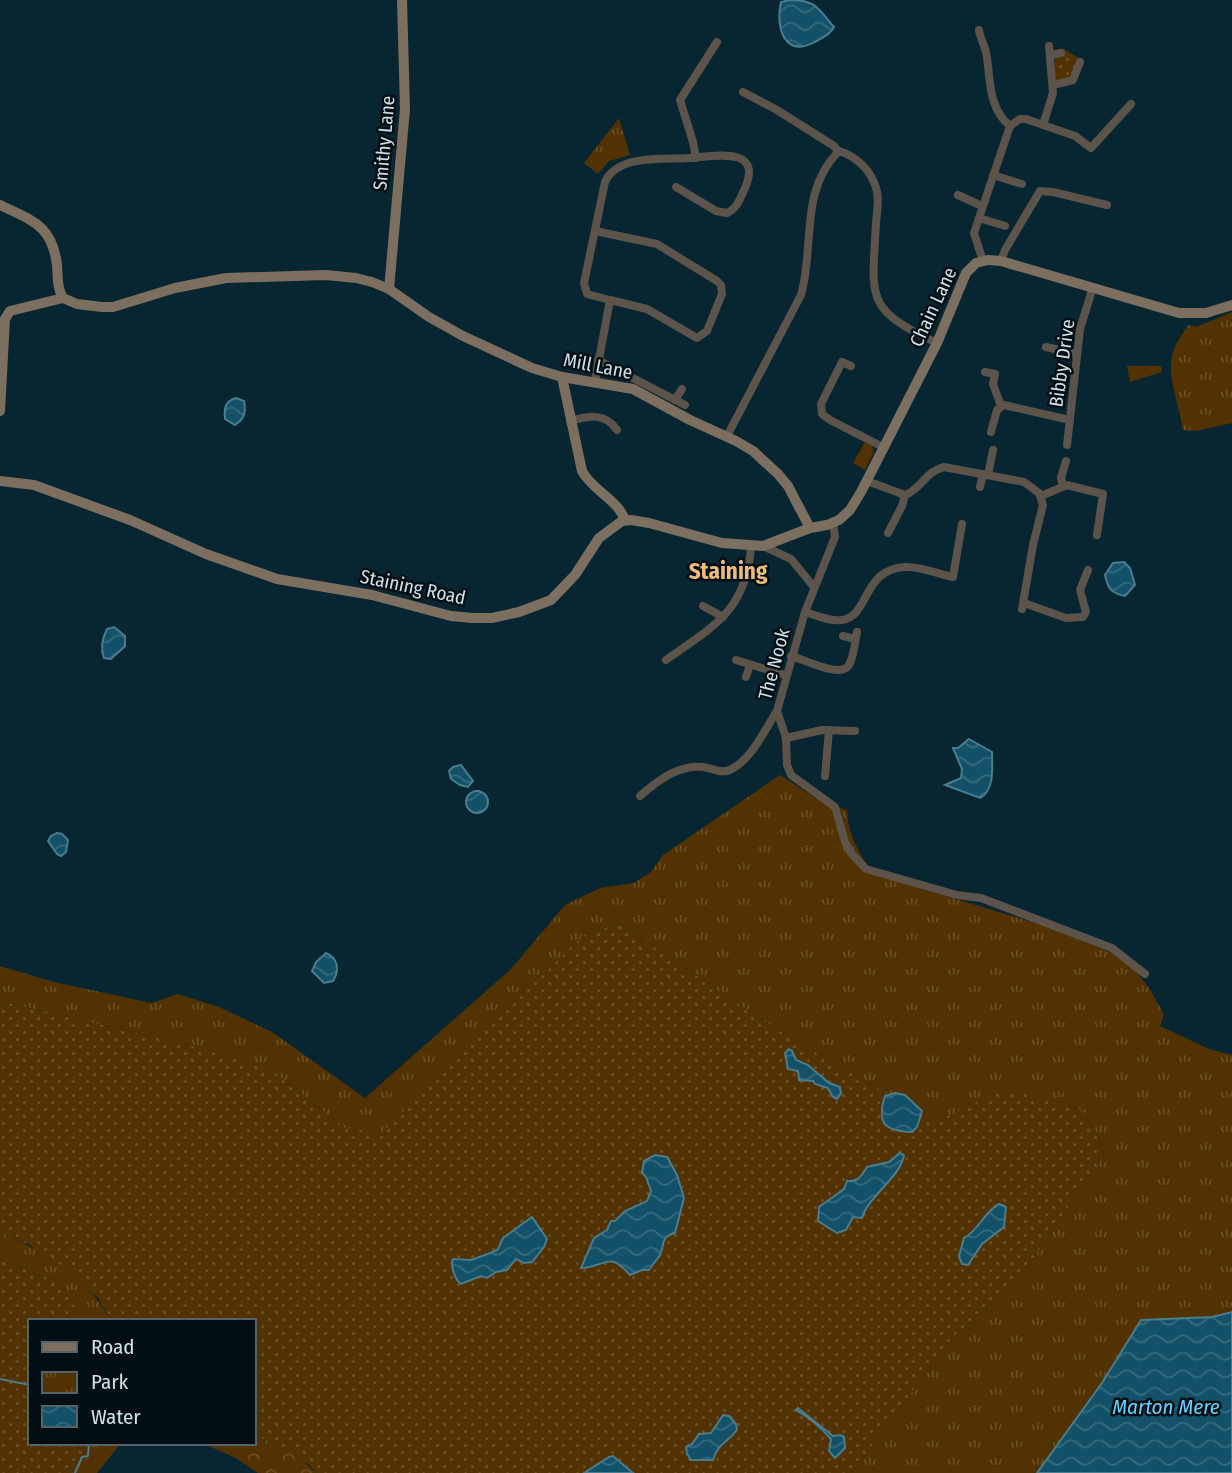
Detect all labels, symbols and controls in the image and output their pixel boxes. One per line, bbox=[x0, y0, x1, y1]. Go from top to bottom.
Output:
street label: Smithy Lane bbox=[368, 95, 400, 191]
street label: Chain Lane bbox=[905, 264, 961, 350]
street label: Bibby Drive bbox=[1044, 318, 1080, 408]
street label: Mill Lane bbox=[562, 348, 634, 384]
district label: Staining bbox=[689, 557, 768, 585]
street label: Staining Road bbox=[358, 565, 468, 609]
street label: The Nook bbox=[753, 626, 795, 702]
legend bbox=[28, 1319, 256, 1445]
text: Road bbox=[91, 1334, 135, 1360]
text: Park bbox=[91, 1369, 129, 1395]
water label: Marton Mere bbox=[1112, 1394, 1220, 1420]
text: Water bbox=[91, 1404, 141, 1430]

